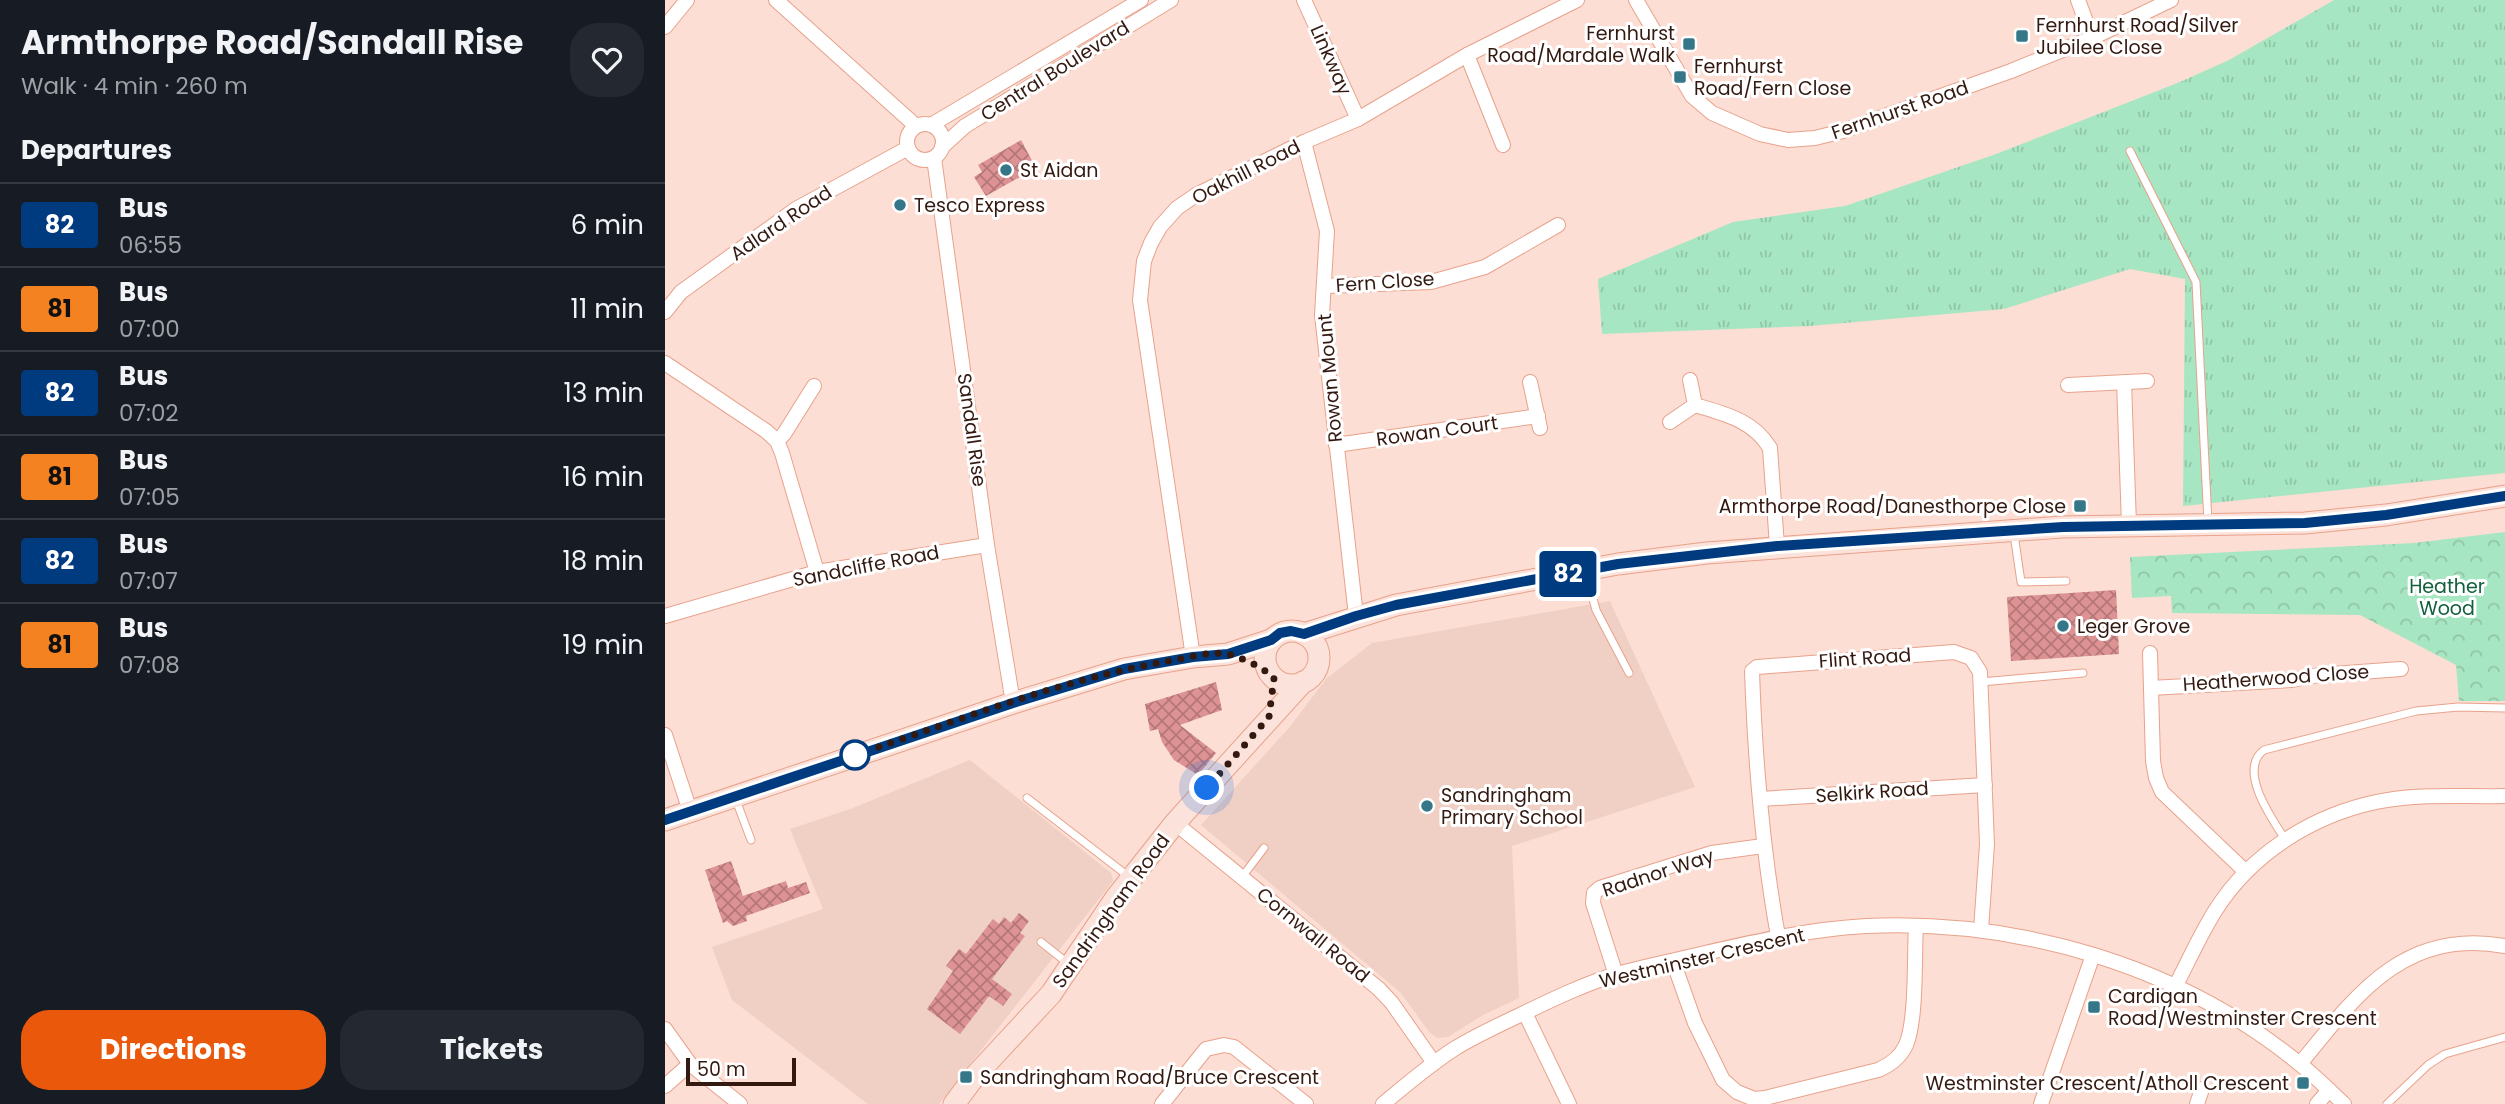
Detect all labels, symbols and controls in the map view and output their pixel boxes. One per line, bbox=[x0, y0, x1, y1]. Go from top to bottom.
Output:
place label: Fernhurst Road/Silver Jubilee Close bbox=[2036, 12, 2238, 61]
street label: Central Boulevard bbox=[975, 14, 1135, 128]
text: Armthorpe Road/Sandall Rise bbox=[21, 19, 523, 66]
place label: Fernhurst Road/Mardale Walk bbox=[1487, 20, 1675, 69]
street label: Linkway bbox=[1304, 21, 1358, 100]
button: heart bbox=[570, 23, 644, 97]
marker: Fernhurst Road/Silver Jubilee Close bbox=[2014, 28, 2030, 44]
marker: Fernhurst Road/Mardale Walk bbox=[1681, 36, 1697, 52]
place label: Fernhurst Road/Fern Close bbox=[1694, 53, 1851, 102]
marker: Fernhurst Road/Fern Close bbox=[1672, 69, 1688, 85]
text: Walk · 4 min · 260 m bbox=[21, 70, 248, 102]
street label: Fernhurst Road bbox=[1828, 74, 1972, 146]
text: Departures bbox=[21, 132, 172, 168]
street label: Oakhill Road bbox=[1187, 133, 1305, 211]
place label: St Aidan bbox=[1020, 157, 1098, 184]
marker: St Aidan bbox=[998, 162, 1014, 178]
street label: Adlard Road bbox=[725, 179, 837, 267]
text: Bus bbox=[119, 190, 168, 226]
place label: Tesco Express bbox=[914, 192, 1045, 219]
marker: Tesco Express bbox=[892, 197, 908, 213]
text: 6 min bbox=[571, 207, 644, 243]
text: 82 bbox=[45, 208, 74, 241]
text: 06:55 bbox=[119, 229, 182, 261]
street label: Fern Close bbox=[1335, 265, 1435, 299]
text: Bus bbox=[119, 274, 168, 310]
text: 11 min bbox=[571, 291, 644, 327]
text: 81 bbox=[47, 292, 72, 325]
street label: Rowan Mount bbox=[1311, 312, 1349, 443]
text: 07:00 bbox=[119, 313, 180, 345]
text: Bus bbox=[119, 358, 168, 394]
street label: Sandall Rise bbox=[951, 372, 993, 488]
text: 13 min bbox=[564, 375, 644, 411]
text: 82 bbox=[45, 376, 74, 409]
text: 07:02 bbox=[119, 397, 179, 429]
street label: Rowan Court bbox=[1375, 409, 1500, 453]
text: Bus bbox=[119, 442, 168, 478]
text: 16 min bbox=[562, 459, 644, 495]
text: 81 bbox=[47, 460, 72, 493]
text: 07:05 bbox=[119, 481, 180, 513]
place label: Armthorpe Road/Danesthorpe Close bbox=[1719, 493, 2066, 520]
marker: Armthorpe Road/Danesthorpe Close bbox=[2072, 498, 2088, 514]
text: Bus bbox=[119, 526, 168, 562]
street label: Sandcliffe Road bbox=[790, 539, 942, 593]
text: 18 min bbox=[563, 543, 644, 579]
text: 82 bbox=[45, 544, 74, 577]
line badge: 82 bbox=[1537, 551, 1599, 597]
text: 82 bbox=[1553, 557, 1583, 590]
text: 07:07 bbox=[119, 565, 178, 597]
park label: Heather Wood bbox=[2409, 573, 2485, 622]
text: Bus bbox=[119, 610, 168, 646]
place label: Leger Grove bbox=[2077, 613, 2190, 640]
marker: Leger Grove bbox=[2055, 618, 2071, 634]
text: 19 min bbox=[563, 627, 644, 663]
text: 81 bbox=[47, 628, 72, 661]
street label: Flint Road bbox=[1818, 641, 1912, 675]
text: 07:08 bbox=[119, 649, 180, 681]
street label: Heatherwood Close bbox=[2182, 658, 2370, 698]
unlabelled marker bbox=[840, 740, 870, 770]
your location bbox=[1189, 770, 1224, 805]
street label: Selkirk Road bbox=[1814, 775, 1930, 809]
place label: Sandringham Primary School bbox=[1441, 782, 1583, 831]
marker: Sandringham Primary School bbox=[1419, 798, 1435, 814]
street label: Sandringham Road bbox=[1046, 828, 1176, 994]
street label: Radnor Way bbox=[1599, 842, 1718, 904]
street label: Cornwall Road bbox=[1251, 881, 1375, 989]
street label: Westminster Crescent bbox=[1597, 921, 1808, 995]
place label: Cardigan Road/Westminster Crescent bbox=[2108, 983, 2377, 1032]
marker: Cardigan Road/Westminster Crescent bbox=[2086, 999, 2102, 1015]
button: Directions bbox=[21, 1010, 326, 1090]
button: Tickets bbox=[340, 1010, 644, 1090]
scale bar bbox=[686, 1055, 796, 1087]
text: 50 m bbox=[697, 1056, 746, 1083]
place label: Sandringham Road/Bruce Crescent bbox=[980, 1064, 1319, 1091]
marker: Sandringham Road/Bruce Crescent bbox=[958, 1069, 974, 1085]
place label: Westminster Crescent/Atholl Crescent bbox=[1925, 1070, 2289, 1097]
marker: Westminster Crescent/Atholl Crescent bbox=[2295, 1075, 2311, 1091]

